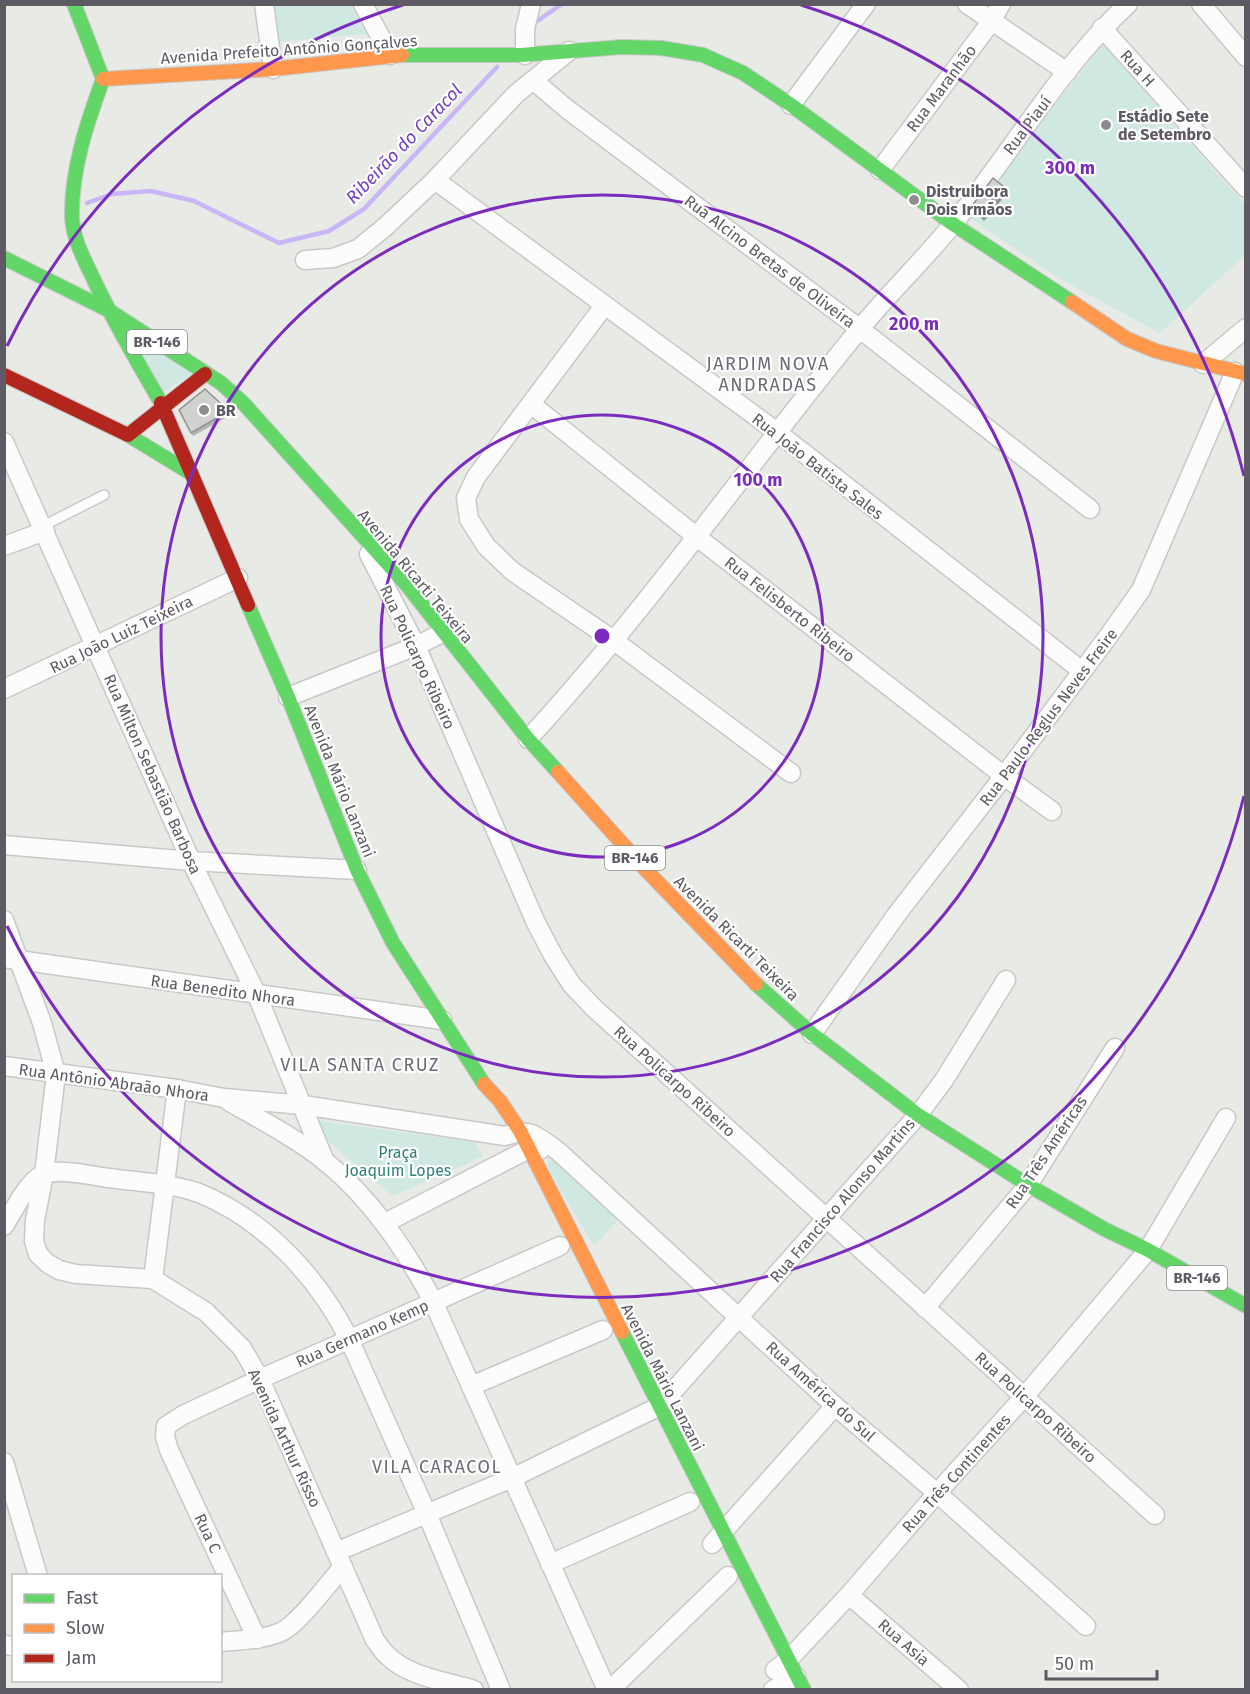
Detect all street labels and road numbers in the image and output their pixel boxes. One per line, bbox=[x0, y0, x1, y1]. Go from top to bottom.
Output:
street label: Avenida Prefeito Antônio Gonçalves bbox=[160, 31, 418, 69]
street label: Rua Maranhão bbox=[902, 41, 980, 136]
street label: Rua H bbox=[1116, 46, 1159, 91]
street label: Rua Piauí bbox=[999, 92, 1056, 158]
street label: Rua Alcino Bretas de Oliveira bbox=[680, 191, 859, 332]
road number: BR-146 bbox=[127, 330, 187, 354]
street label: Rua João Batista Sales bbox=[748, 409, 887, 523]
street label: Avenida Ricarti Teixeira bbox=[354, 505, 477, 647]
street label: Rua Felisberto Ribeiro bbox=[721, 553, 859, 666]
street label: Rua Policarpo Ribeiro bbox=[376, 582, 459, 732]
street label: Rua João Luiz Teixeira bbox=[47, 592, 196, 677]
street label: Rua Paulo Reglus Neves Freire bbox=[975, 625, 1121, 810]
street label: Rua Milton Sebastião Barbosa bbox=[100, 671, 205, 877]
street label: Avenida Mário Lanzani bbox=[300, 702, 379, 860]
road number: BR-146 bbox=[605, 846, 665, 870]
street label: Avenida Ricarti Teixeira bbox=[670, 872, 803, 1005]
street label: Rua Benedito Nhora bbox=[149, 971, 296, 1010]
street label: Rua Policarpo Ribeiro bbox=[610, 1022, 739, 1141]
street label: Rua Antônio Abraão Nhora bbox=[18, 1060, 210, 1105]
street label: Rua Três Américas bbox=[1002, 1092, 1091, 1212]
street label: Rua Francisco Alonso Martins bbox=[766, 1114, 919, 1286]
road number: BR-146 bbox=[1167, 1266, 1227, 1290]
street label: Rua Germano Kemp bbox=[293, 1296, 432, 1371]
street label: Avenida Mário Lanzani bbox=[617, 1300, 708, 1454]
street label: Rua América do Sul bbox=[762, 1337, 879, 1446]
street label: Rua Policarpo Ribeiro bbox=[971, 1348, 1100, 1467]
street label: Avenida Arthur Risso bbox=[244, 1366, 325, 1510]
street label: Rua Três Continentes bbox=[898, 1410, 1015, 1536]
street label: Rua C bbox=[190, 1511, 225, 1556]
street label: Rua Asia bbox=[874, 1615, 933, 1670]

